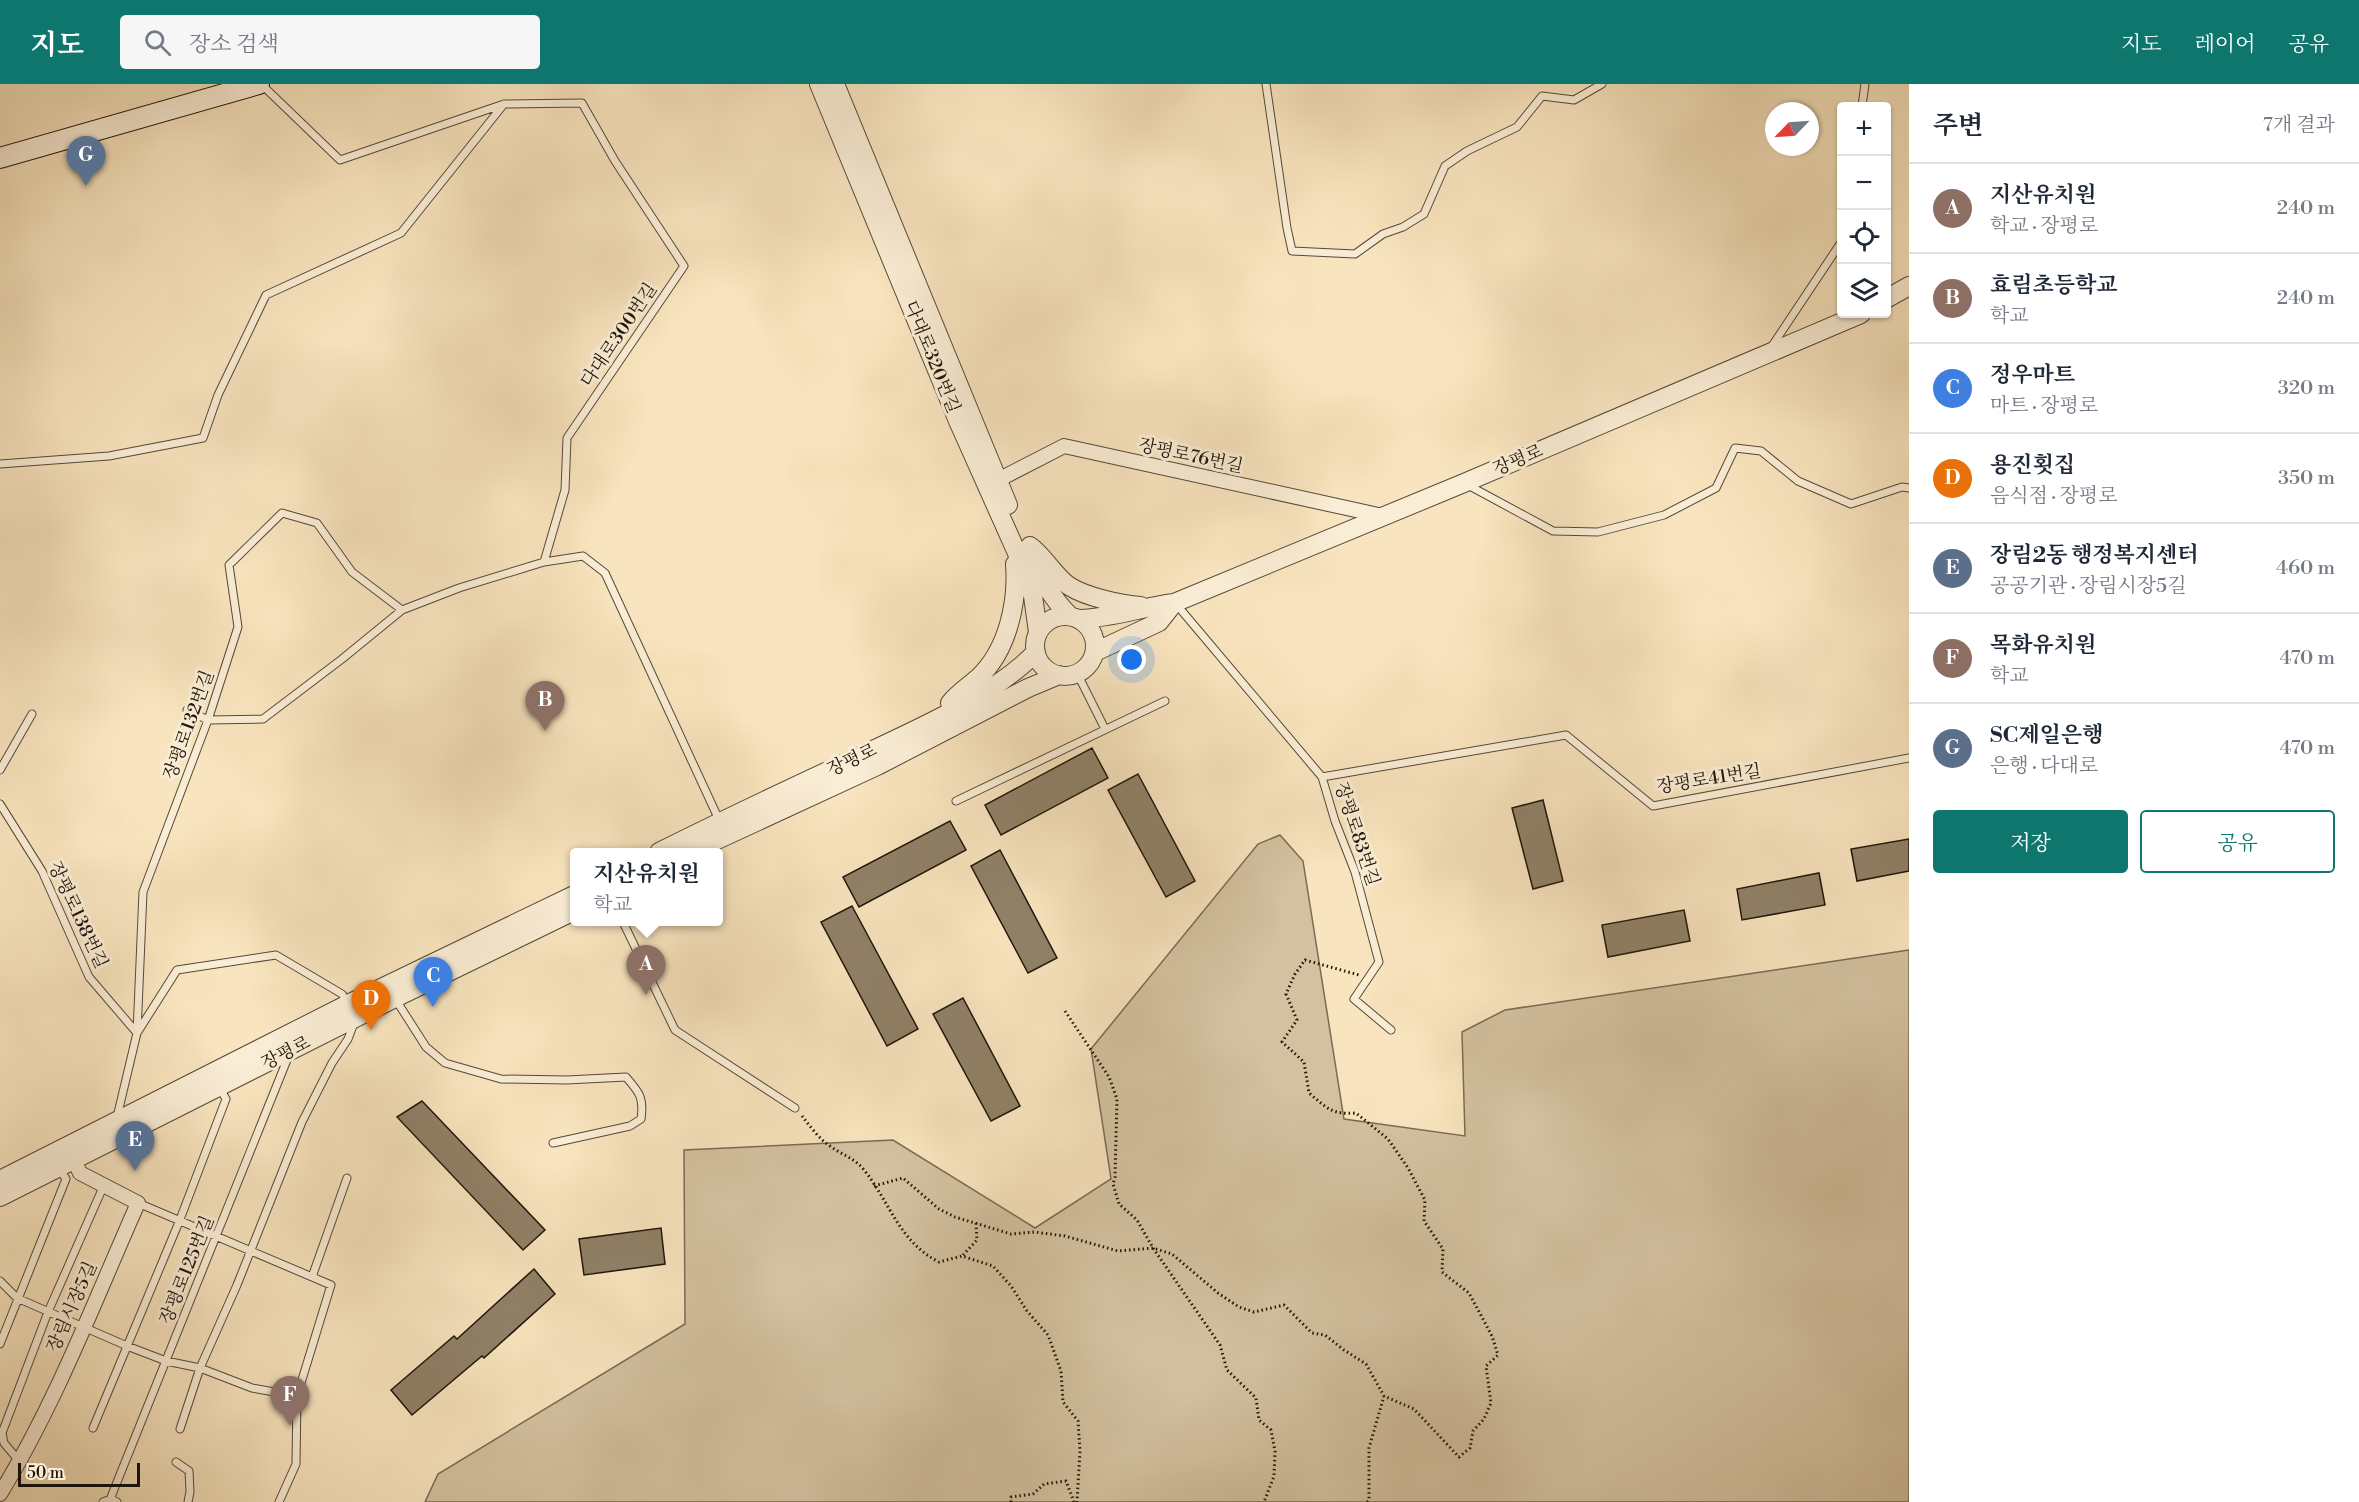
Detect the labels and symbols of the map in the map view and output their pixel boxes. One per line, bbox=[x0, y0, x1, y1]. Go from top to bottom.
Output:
north arrow bbox=[1765, 102, 1819, 156]
pin: G bbox=[66, 136, 106, 186]
street label: 다대로300번길 bbox=[576, 279, 662, 391]
street label: 다대로320번길 bbox=[899, 297, 965, 417]
street label: 장평로76번길 bbox=[1137, 434, 1245, 478]
street label: 장평로 bbox=[1489, 439, 1547, 481]
your location bbox=[1117, 645, 1146, 674]
street label: 장평로132번길 bbox=[159, 667, 219, 783]
pin: B bbox=[526, 682, 564, 731]
street label: 장평로 bbox=[823, 739, 881, 781]
street label: 장평로41번길 bbox=[1655, 759, 1763, 799]
street label: 장평로83번길 bbox=[1329, 779, 1385, 889]
street label: 장평로138번길 bbox=[43, 858, 113, 972]
pin: A bbox=[626, 946, 666, 995]
pin: C bbox=[414, 958, 452, 1007]
pin: D bbox=[352, 980, 391, 1030]
street label: 장평로 bbox=[258, 1031, 314, 1075]
pin: E bbox=[116, 1122, 154, 1171]
street label: 장평로125번길 bbox=[155, 1212, 219, 1328]
street label: 장림시장5길 bbox=[42, 1258, 102, 1356]
pin: F bbox=[270, 1376, 310, 1426]
scale bar bbox=[18, 1460, 140, 1488]

